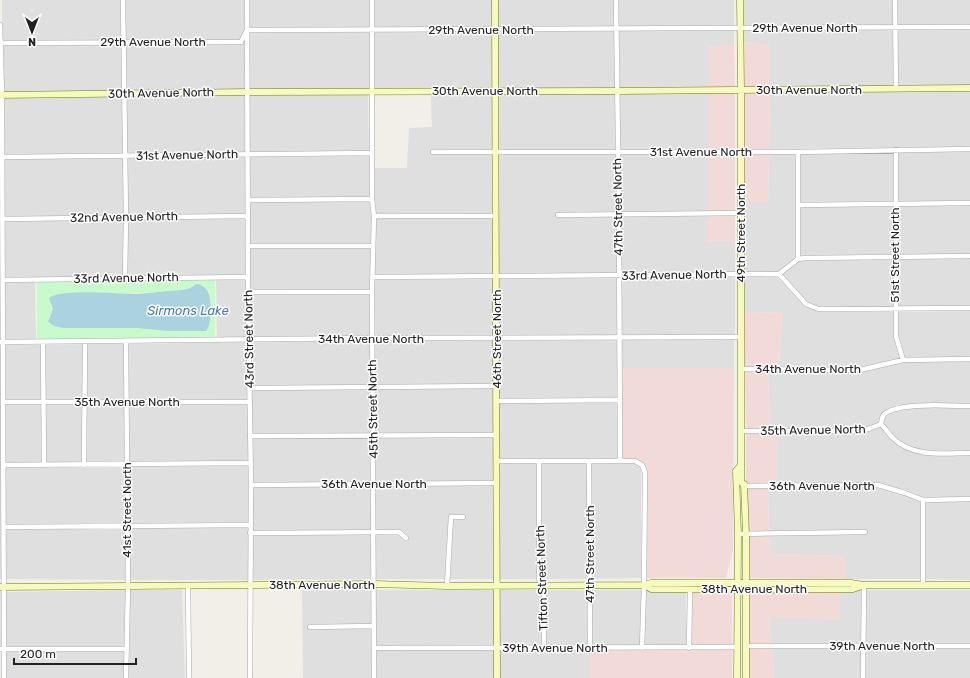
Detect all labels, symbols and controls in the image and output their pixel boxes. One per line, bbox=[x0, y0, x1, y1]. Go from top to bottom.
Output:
north arrow bbox=[12, 12, 52, 52]
street label: 29th Avenue North bbox=[752, 21, 858, 35]
street label: 29th Avenue North bbox=[428, 23, 534, 37]
text: N bbox=[28, 35, 36, 48]
street label: 29th Avenue North bbox=[100, 35, 206, 49]
street label: 30th Avenue North bbox=[756, 83, 862, 97]
street label: 30th Avenue North bbox=[432, 84, 538, 98]
street label: 30th Avenue North bbox=[108, 85, 214, 101]
street label: 31st Avenue North bbox=[650, 145, 752, 159]
street label: 31st Avenue North bbox=[136, 147, 238, 163]
street label: 47th Street North bbox=[610, 158, 626, 256]
street label: 49th Street North bbox=[734, 184, 748, 282]
street label: 51st Street North bbox=[888, 207, 902, 303]
street label: 32nd Avenue North bbox=[70, 209, 178, 225]
street label: 33rd Avenue North bbox=[621, 267, 727, 283]
street label: 33rd Avenue North bbox=[73, 270, 179, 286]
street label: 46th Street North bbox=[490, 289, 504, 389]
street label: 43rd Street North bbox=[241, 290, 257, 388]
water label: Sirmons Lake bbox=[147, 303, 229, 318]
street label: 34th Avenue North bbox=[318, 332, 424, 346]
street label: 45th Street North bbox=[365, 359, 381, 459]
street label: 34th Avenue North bbox=[755, 362, 861, 376]
street label: 35th Avenue North bbox=[74, 395, 180, 409]
street label: 35th Avenue North bbox=[760, 422, 866, 438]
street label: 41st Street North bbox=[120, 462, 134, 558]
street label: 36th Avenue North bbox=[321, 477, 427, 491]
street label: 36th Avenue North bbox=[769, 479, 875, 493]
street label: 47th Street North bbox=[583, 505, 597, 603]
street label: Tifton Street North bbox=[533, 525, 551, 631]
street label: 38th Avenue North bbox=[269, 578, 375, 592]
street label: 38th Avenue North bbox=[701, 582, 807, 596]
street label: 39th Avenue North bbox=[829, 639, 935, 653]
scale bar bbox=[14, 640, 136, 666]
street label: 39th Avenue North bbox=[502, 641, 608, 655]
text: 200 m bbox=[20, 647, 56, 661]

